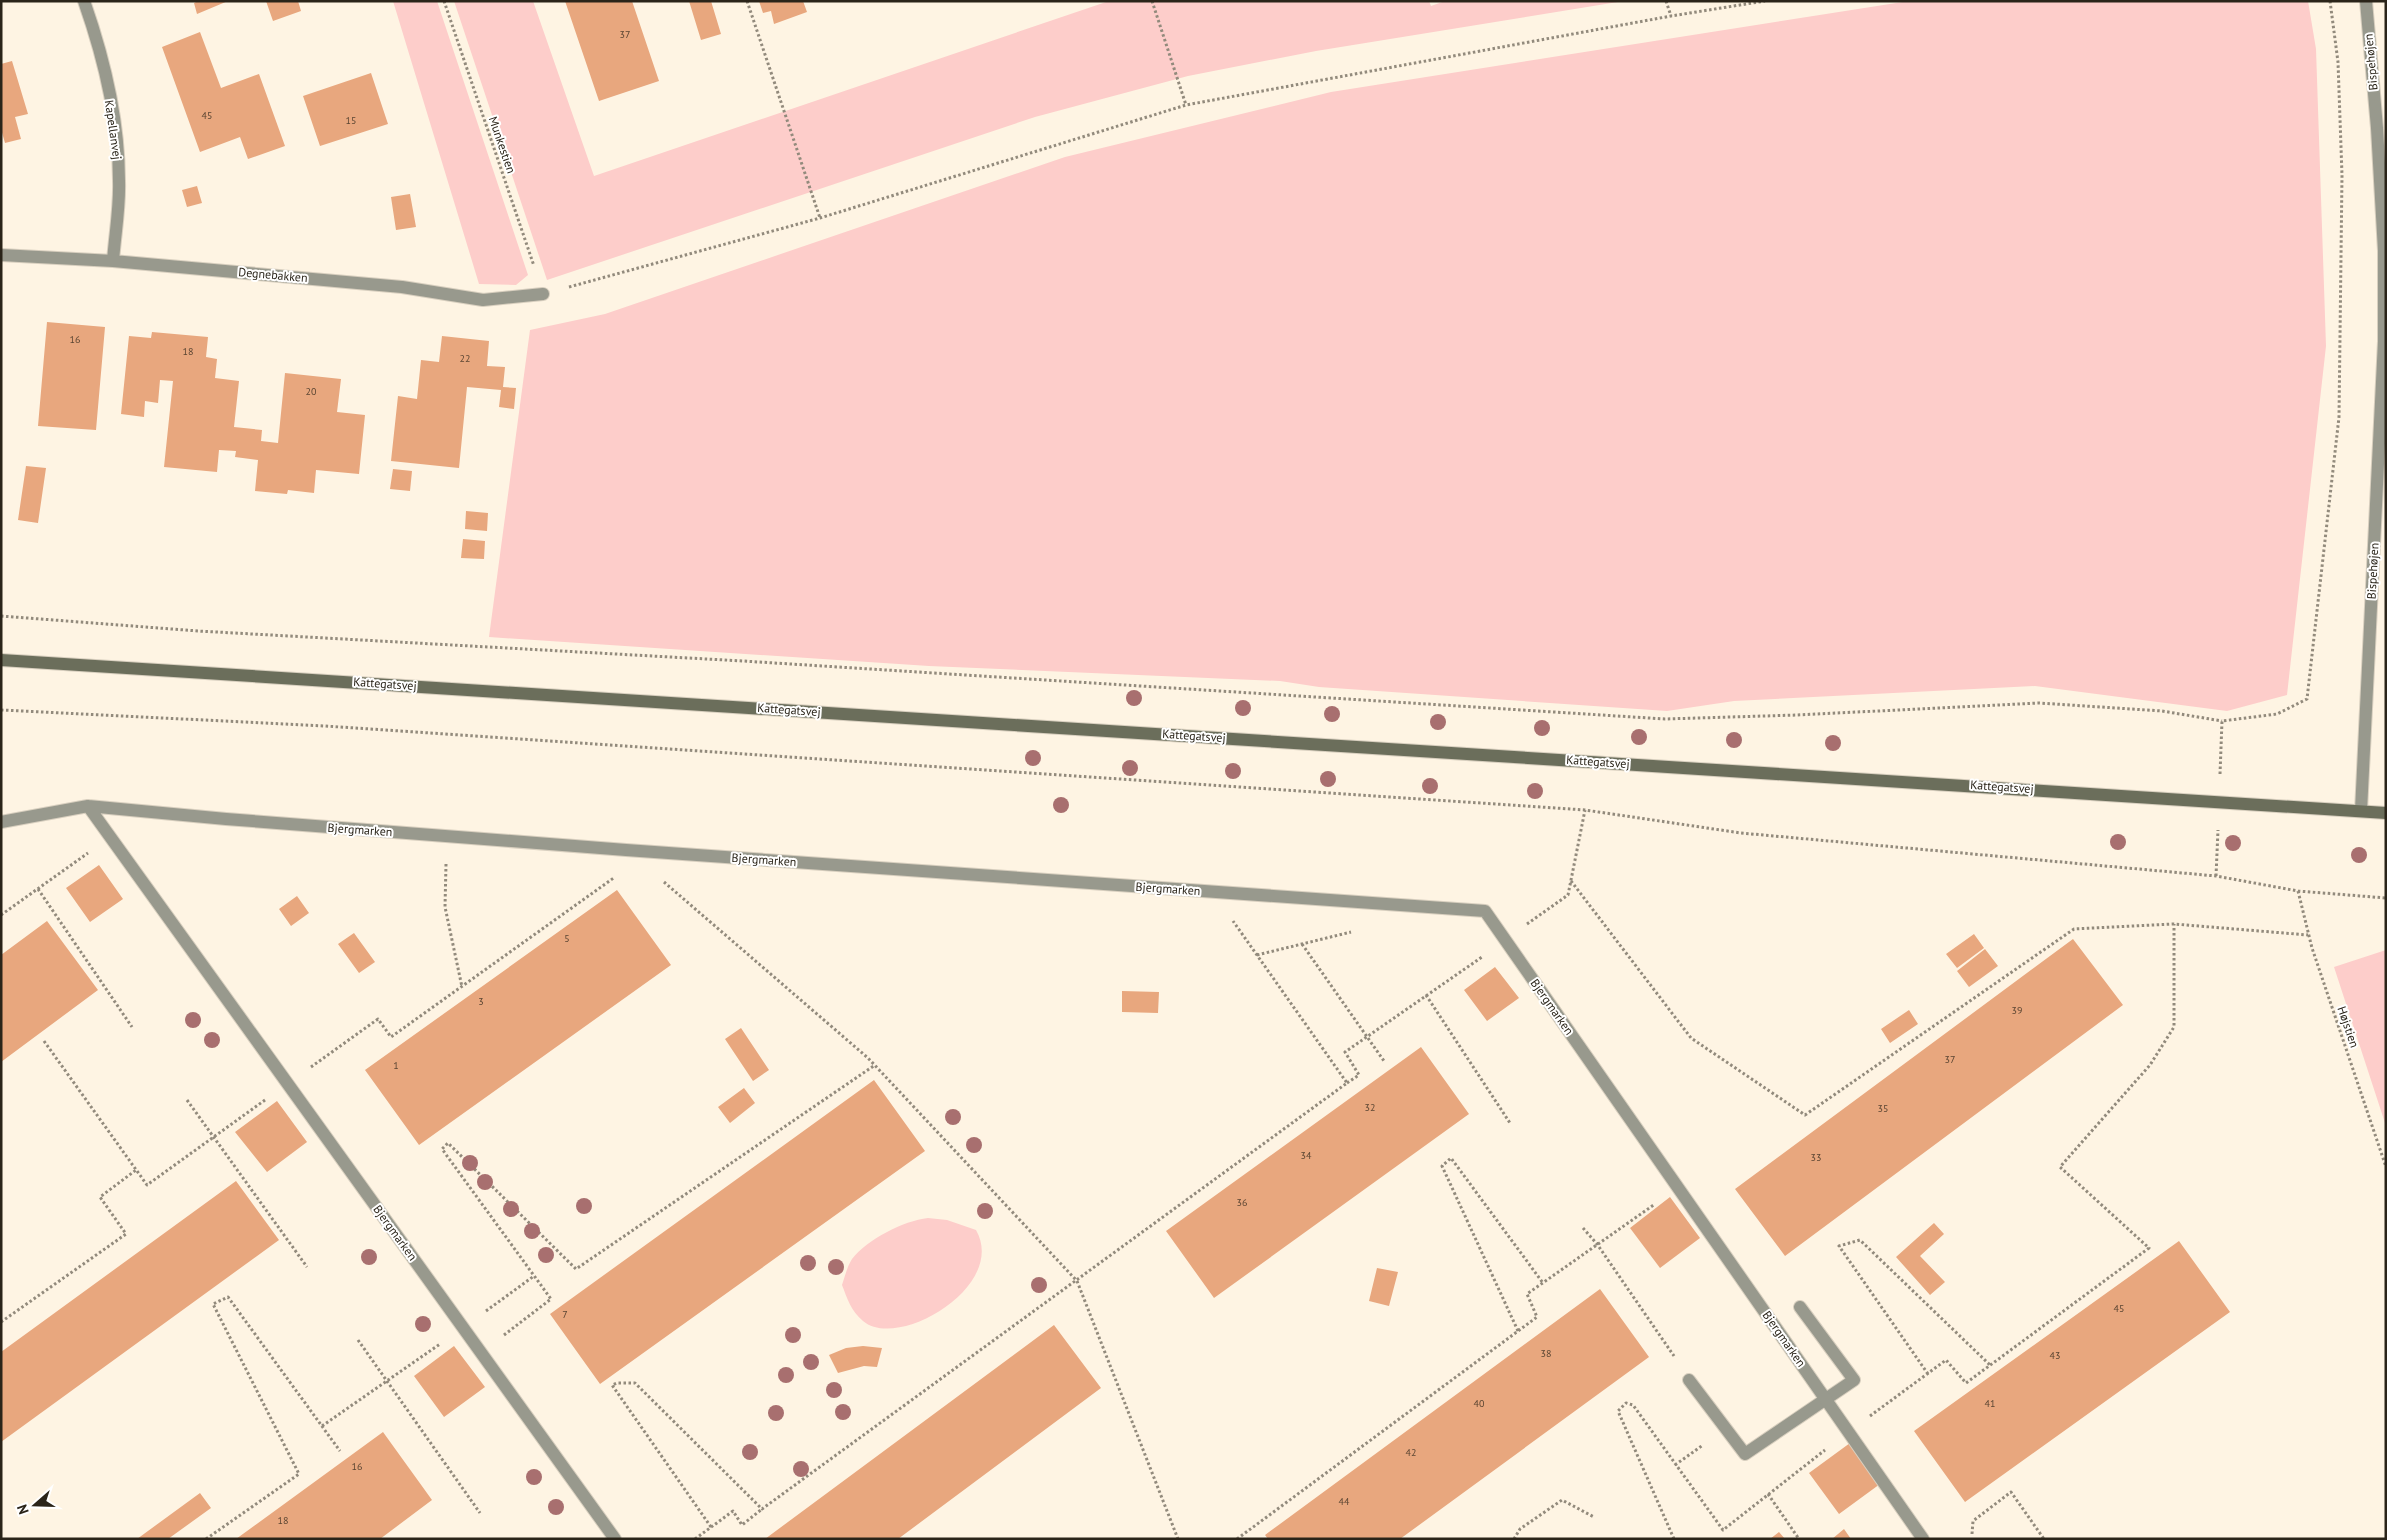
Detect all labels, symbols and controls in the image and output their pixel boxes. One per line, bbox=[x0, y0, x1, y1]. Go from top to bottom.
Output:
house number: 37 bbox=[620, 28, 630, 41]
street label: Bispehøjen bbox=[2361, 33, 2380, 91]
street label: Kapellanvej bbox=[102, 99, 125, 161]
house number: 45 bbox=[202, 109, 212, 122]
house number: 15 bbox=[346, 114, 356, 127]
street label: Munkestien bbox=[486, 114, 519, 175]
street label: Degnebakken bbox=[238, 264, 308, 285]
house number: 16 bbox=[70, 333, 80, 346]
house number: 18 bbox=[183, 345, 193, 358]
house number: 22 bbox=[460, 352, 470, 365]
house number: 20 bbox=[306, 385, 317, 398]
street label: Bispehøjen bbox=[2364, 542, 2381, 600]
street label: Kattegatsvej bbox=[353, 674, 417, 693]
street label: Kattegatsvej bbox=[757, 700, 821, 719]
street label: Kattegatsvej bbox=[1162, 726, 1226, 745]
street label: Kattegatsvej bbox=[1566, 752, 1630, 771]
street label: Kattegatsvej bbox=[1970, 777, 2034, 796]
street label: Bjergmarken bbox=[327, 820, 393, 839]
street label: Bjergmarken bbox=[731, 850, 797, 869]
street label: Bjergmarken bbox=[1135, 879, 1201, 898]
house number: 5 bbox=[564, 932, 570, 945]
street label: Bjergmarken bbox=[1528, 976, 1577, 1038]
house number: 3 bbox=[478, 995, 484, 1008]
house number: 39 bbox=[2012, 1004, 2022, 1017]
street label: Højstien bbox=[2334, 1004, 2363, 1049]
house number: 37 bbox=[1945, 1053, 1955, 1066]
house number: 1 bbox=[393, 1059, 399, 1072]
house number: 32 bbox=[1365, 1101, 1375, 1114]
house number: 35 bbox=[1878, 1102, 1888, 1115]
house number: 34 bbox=[1301, 1149, 1312, 1162]
house number: 33 bbox=[1811, 1151, 1821, 1164]
house number: 36 bbox=[1237, 1196, 1247, 1209]
street label: Bjergmarken bbox=[370, 1202, 421, 1263]
house number: 45 bbox=[2114, 1302, 2124, 1315]
house number: 7 bbox=[562, 1308, 568, 1321]
street label: Bjergmarken bbox=[1760, 1308, 1809, 1370]
house number: 38 bbox=[1541, 1347, 1551, 1360]
house number: 43 bbox=[2050, 1349, 2060, 1362]
house number: 40 bbox=[1474, 1397, 1485, 1410]
house number: 41 bbox=[1985, 1397, 1995, 1410]
house number: 42 bbox=[1406, 1446, 1416, 1459]
house number: 16 bbox=[352, 1460, 362, 1473]
north arrow bbox=[10, 1480, 60, 1530]
house number: 44 bbox=[1339, 1495, 1350, 1508]
text: N bbox=[13, 1502, 33, 1517]
house number: 18 bbox=[278, 1514, 288, 1527]

